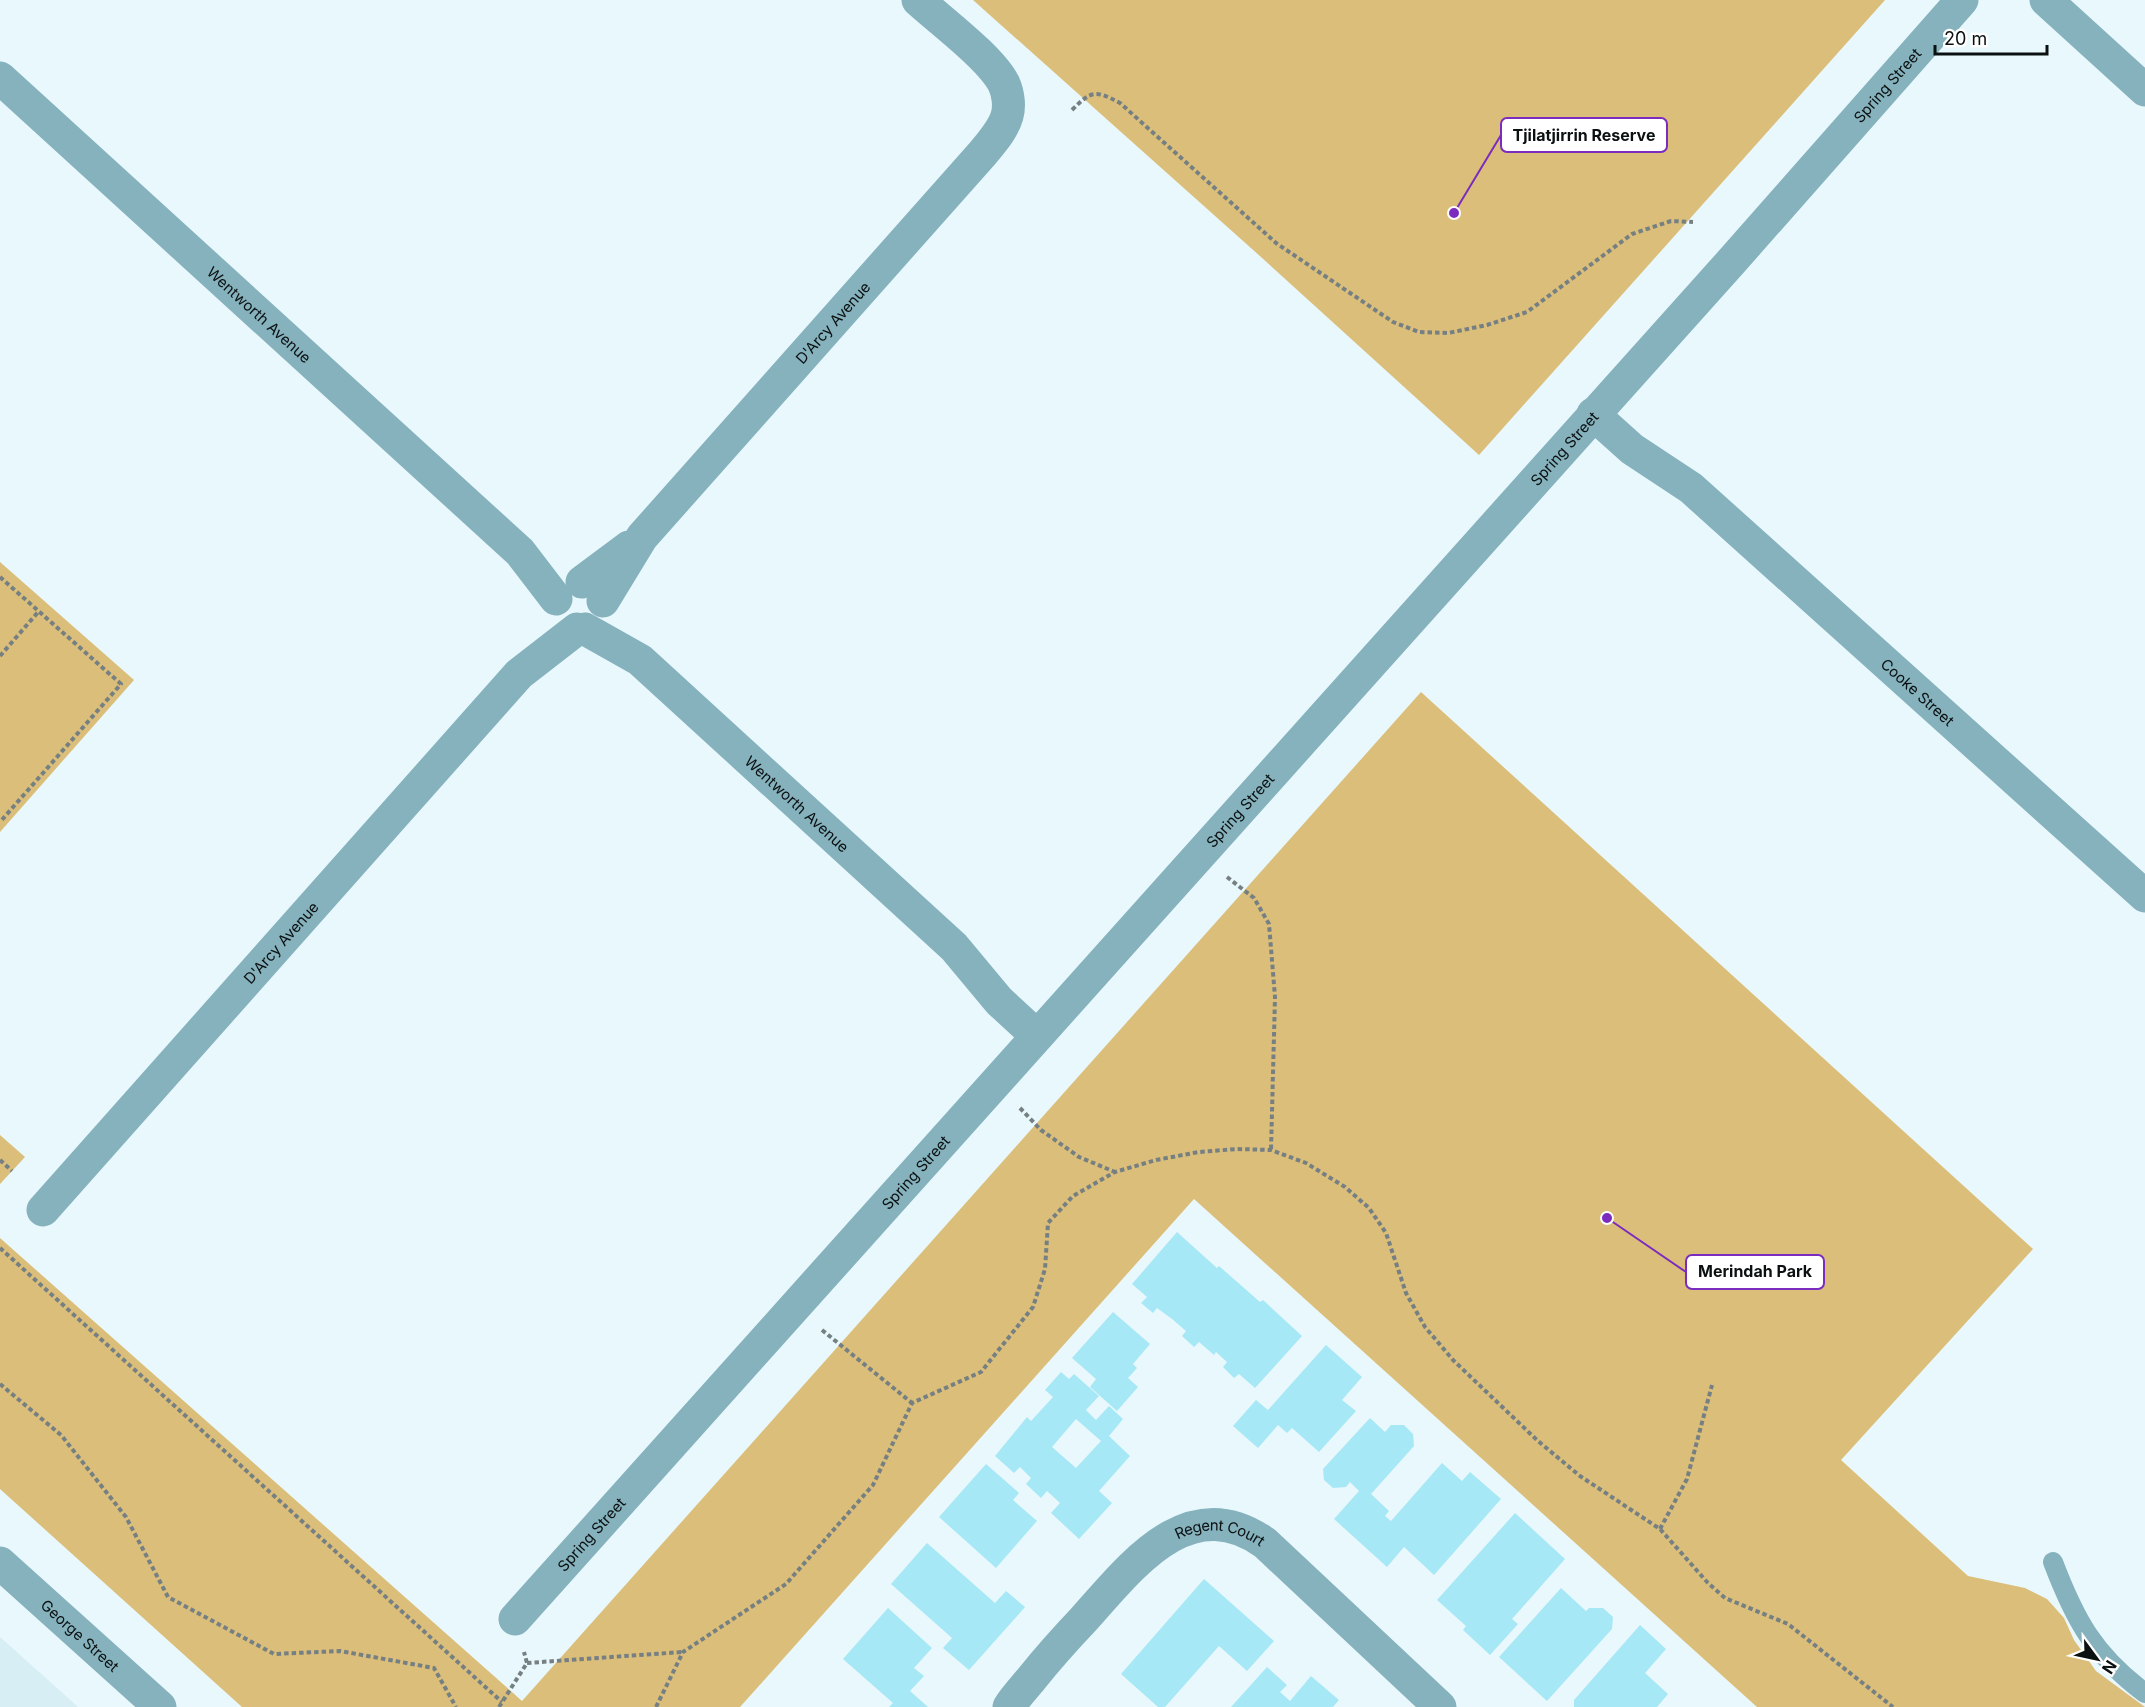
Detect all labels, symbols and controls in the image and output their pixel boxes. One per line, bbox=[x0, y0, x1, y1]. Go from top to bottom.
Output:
scale bar bbox=[1935, 18, 2048, 56]
text: 20 m bbox=[1944, 28, 1987, 49]
street label: Spring Street bbox=[1849, 44, 1925, 126]
callout: Tjilatjirrin Reserve bbox=[1501, 118, 1667, 152]
text: Tjilatjirrin Reserve bbox=[1513, 125, 1655, 145]
street label: Wentworth Avenue bbox=[203, 262, 315, 367]
street label: D'Arcy Avenue bbox=[791, 277, 874, 367]
street label: Spring Street bbox=[1526, 407, 1602, 489]
street label: Cooke Street bbox=[1877, 654, 1958, 730]
street label: Wentworth Avenue bbox=[741, 751, 853, 856]
street label: Spring Street bbox=[1202, 769, 1278, 851]
street label: D'Arcy Avenue bbox=[239, 897, 322, 987]
street label: Spring Street bbox=[877, 1131, 954, 1213]
callout: Merindah Park bbox=[1686, 1255, 1824, 1289]
text: Merindah Park bbox=[1698, 1261, 1813, 1281]
street label: Spring Street bbox=[553, 1493, 629, 1575]
street label: Regent Court bbox=[1171, 1515, 1269, 1550]
street label: George Street bbox=[37, 1595, 123, 1675]
north arrow bbox=[2067, 1629, 2127, 1689]
text: N bbox=[2098, 1657, 2121, 1678]

